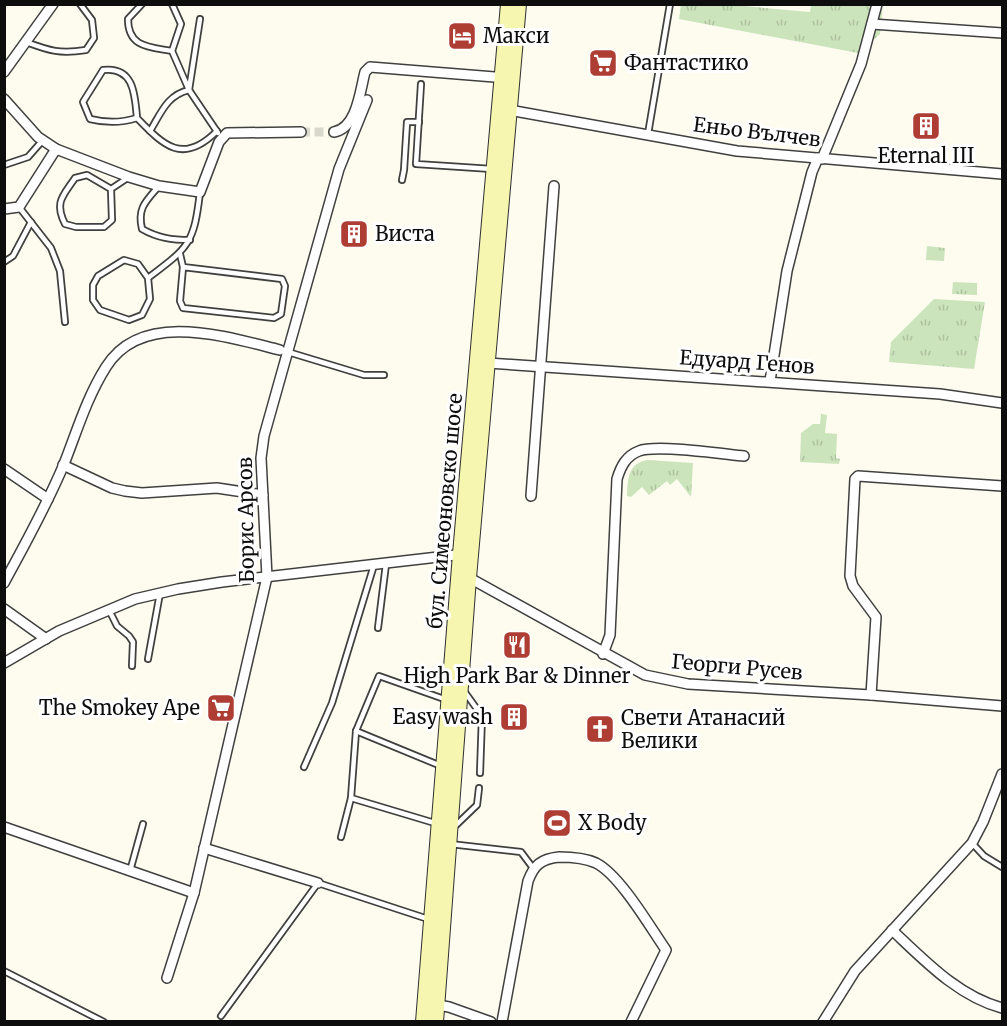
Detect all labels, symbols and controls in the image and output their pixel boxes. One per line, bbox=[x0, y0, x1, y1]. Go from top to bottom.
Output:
hotel icon: Макси bbox=[446, 20, 478, 52]
place label: Макси bbox=[483, 23, 550, 48]
supermarket icon: Фантастико bbox=[587, 47, 619, 79]
place label: Фантастико bbox=[624, 50, 749, 75]
building icon: Eternal III bbox=[910, 110, 942, 142]
street label: Еньо Вълчев bbox=[692, 111, 822, 152]
place label: Eternal III bbox=[878, 143, 974, 168]
building icon: Виста bbox=[338, 218, 370, 250]
place label: Виста bbox=[375, 221, 435, 246]
street label: Едуард Генов bbox=[679, 344, 816, 379]
street label: бул. Симеоновско шосе bbox=[422, 392, 467, 630]
street label: Борис Арсов bbox=[232, 456, 259, 583]
restaurant icon: High Park Bar & Dinner bbox=[501, 629, 533, 661]
street label: Георги Русев bbox=[670, 648, 804, 685]
place label: High Park Bar & Dinner bbox=[404, 663, 630, 688]
supermarket icon: The Smokey Ape bbox=[205, 692, 237, 724]
place label: The Smokey Ape bbox=[39, 695, 200, 720]
building icon: Easy wash bbox=[498, 701, 530, 733]
place label: Easy wash bbox=[392, 704, 493, 729]
place label: Свети Атанасий Велики bbox=[621, 705, 786, 753]
church icon: Свети Атанасий Велики bbox=[584, 713, 616, 745]
sports icon: X Body bbox=[541, 807, 573, 839]
place label: X Body bbox=[578, 810, 647, 835]

